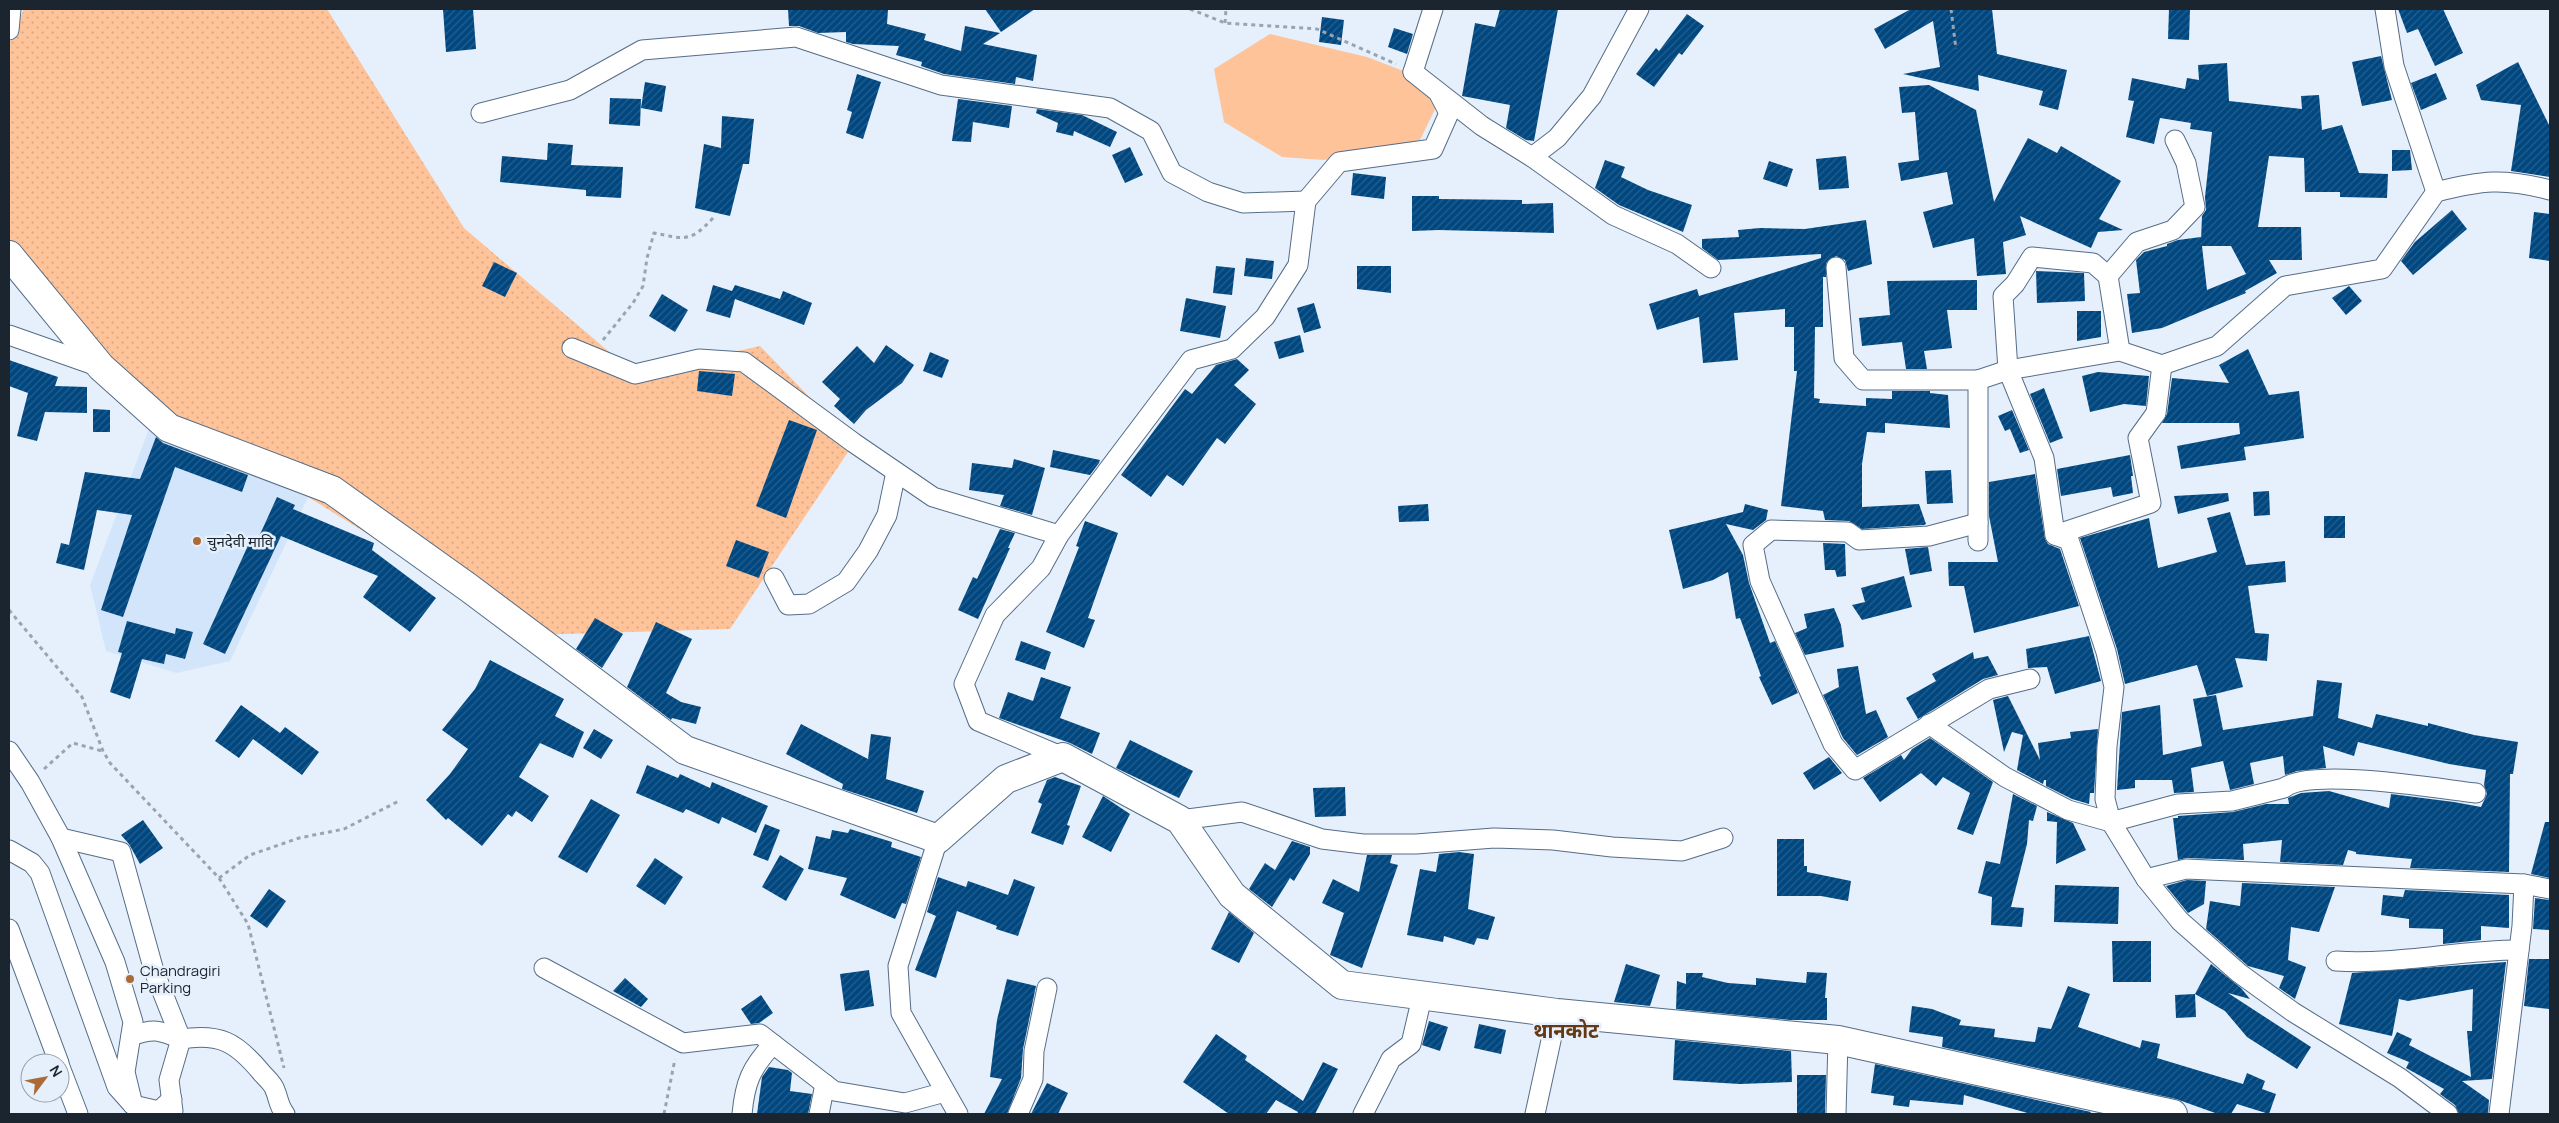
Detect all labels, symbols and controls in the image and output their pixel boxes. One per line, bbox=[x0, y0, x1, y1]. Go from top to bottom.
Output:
place label: चुनदेवी मावि bbox=[207, 531, 274, 552]
marker: चुनदेवी मावि bbox=[191, 535, 203, 547]
place label: Chandragiri Parking bbox=[140, 960, 220, 998]
marker: Chandragiri Parking bbox=[124, 973, 136, 985]
district label: थानकोट bbox=[1533, 1017, 1600, 1044]
north arrow bbox=[20, 1053, 70, 1103]
text: N bbox=[46, 1062, 67, 1080]

